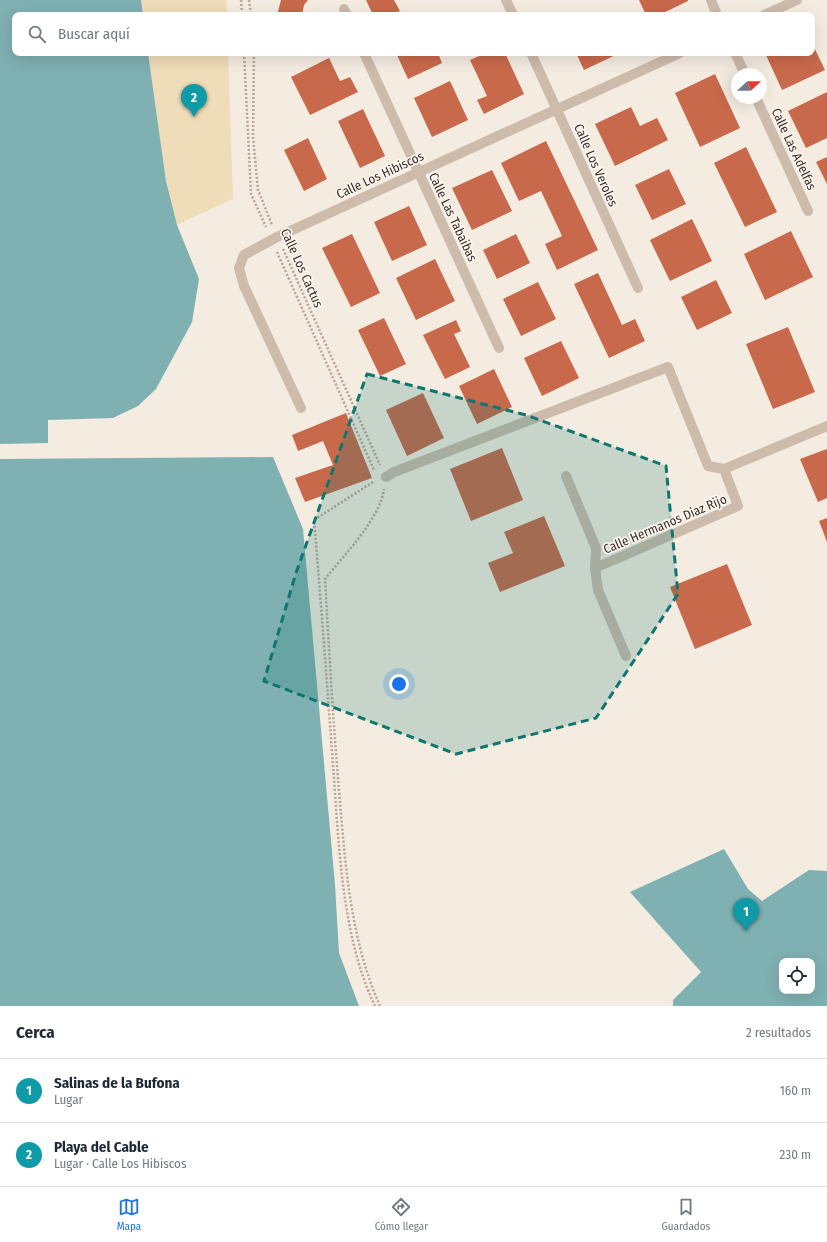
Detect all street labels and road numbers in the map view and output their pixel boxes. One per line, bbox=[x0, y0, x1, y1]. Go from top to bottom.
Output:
street label: Calle Las Adelfas bbox=[768, 106, 820, 193]
street label: Calle Los Veroles bbox=[571, 121, 621, 209]
street label: Calle Los Hibiscos bbox=[334, 148, 426, 202]
street label: Calle Las Tabaibas bbox=[426, 170, 480, 264]
street label: Calle Los Cactus bbox=[278, 226, 326, 310]
street label: Calle Hermanos Diaz Rijo bbox=[601, 491, 729, 557]

